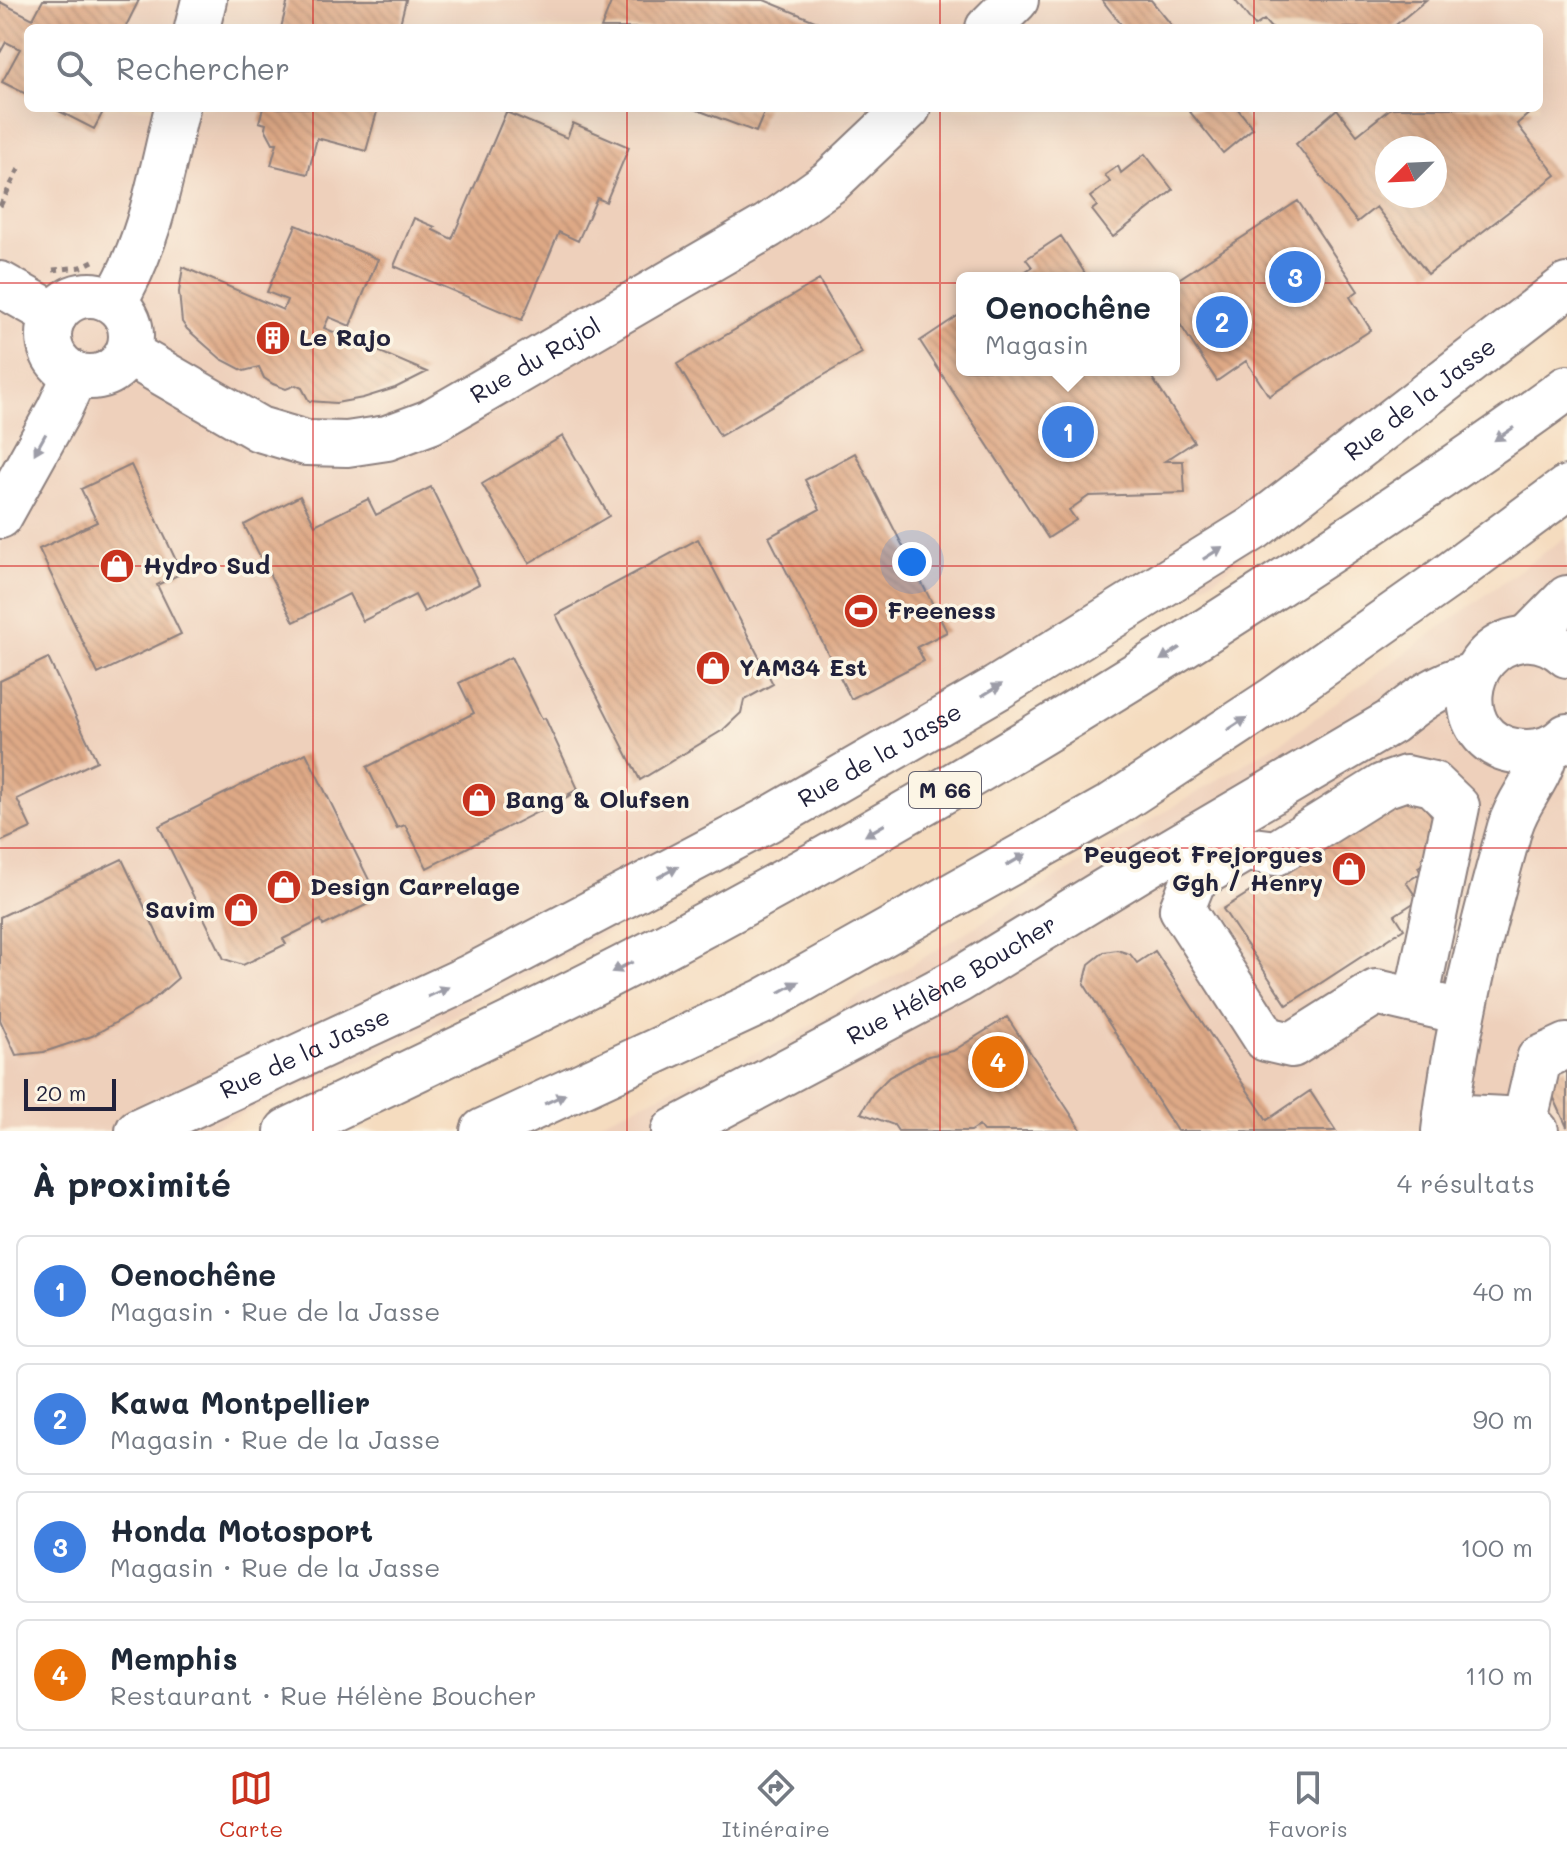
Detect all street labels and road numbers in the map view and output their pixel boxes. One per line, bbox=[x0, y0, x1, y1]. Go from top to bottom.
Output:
street label: Rue du Rajol bbox=[464, 309, 606, 409]
street label: Rue de la Jasse bbox=[1337, 330, 1502, 467]
street label: Rue de la Jasse bbox=[792, 695, 967, 814]
road number: M 66 bbox=[909, 772, 981, 808]
street label: Rue Hélène Boucher bbox=[841, 907, 1062, 1051]
street label: Rue de la Jasse bbox=[214, 999, 394, 1105]

